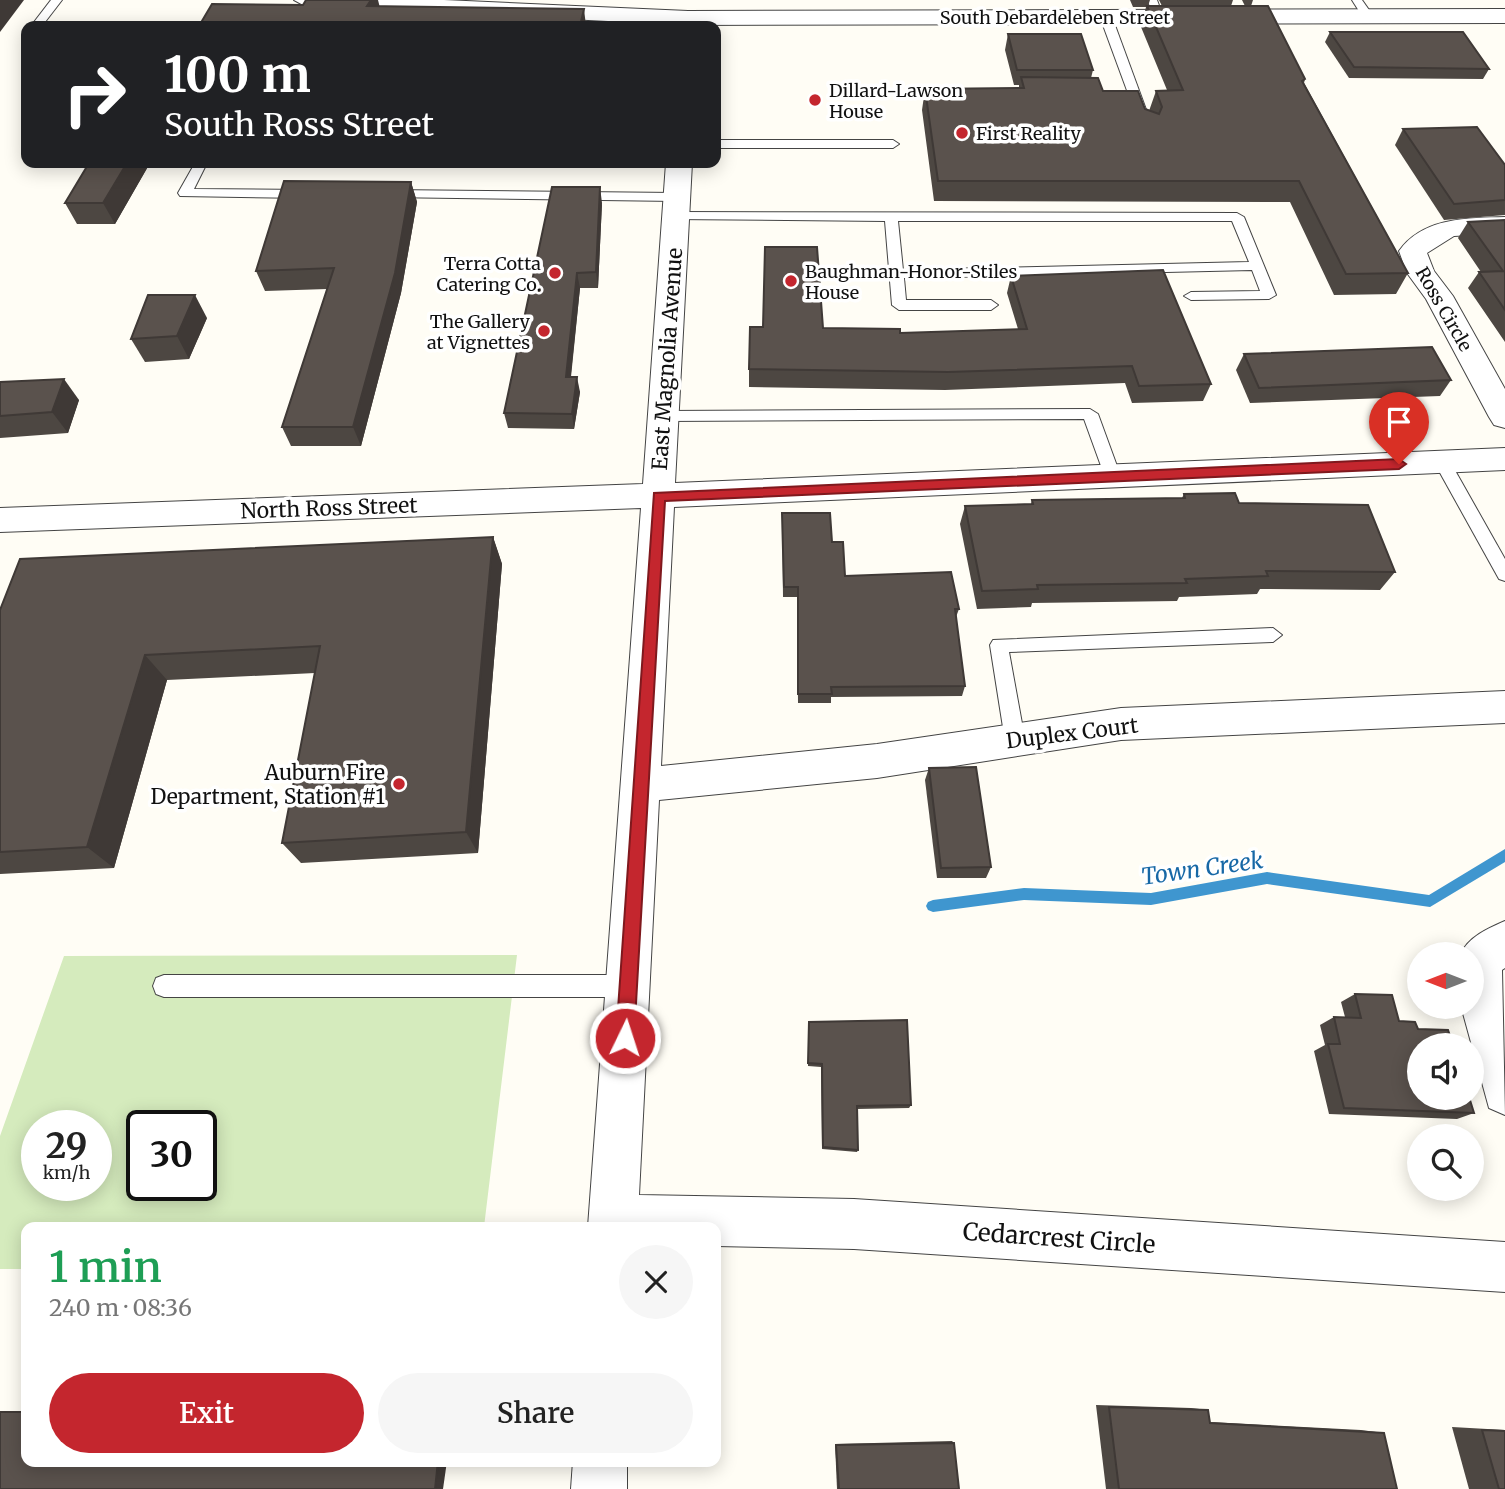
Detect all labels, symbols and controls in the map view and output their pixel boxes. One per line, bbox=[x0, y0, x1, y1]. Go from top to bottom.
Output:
street label: South Debardeleben Street bbox=[940, 6, 1170, 29]
text: 100 m bbox=[164, 44, 311, 105]
icon: right bbox=[49, 49, 140, 140]
place label: Dillard-Lawson House bbox=[829, 79, 963, 123]
marker: Dillard-Lawson House bbox=[807, 92, 823, 108]
text: South Ross Street bbox=[164, 105, 434, 145]
place label: First Reality bbox=[976, 122, 1081, 145]
marker: First Reality bbox=[954, 125, 970, 141]
street label: East Magnolia Avenue bbox=[646, 247, 688, 471]
place label: Terra Cotta Catering Co. bbox=[437, 252, 541, 296]
place label: Baughman-Honor-Stiles House bbox=[805, 260, 1018, 304]
street label: Ross Circle bbox=[1411, 263, 1477, 355]
marker: Terra Cotta Catering Co. bbox=[547, 265, 563, 281]
marker: Baughman-Honor-Stiles House bbox=[783, 273, 799, 289]
place label: The Gallery at Vignettes bbox=[427, 310, 531, 354]
marker: The Gallery at Vignettes bbox=[536, 323, 552, 339]
pin bbox=[1369, 392, 1429, 464]
icon: arrive bbox=[1380, 403, 1418, 441]
street label: North Ross Street bbox=[240, 491, 418, 525]
street label: Duplex Court bbox=[1004, 711, 1140, 755]
place label: Auburn Fire Department, Station #1 bbox=[150, 759, 385, 810]
marker: Auburn Fire Department, Station #1 bbox=[391, 776, 407, 792]
water label: Town Creek bbox=[1139, 845, 1265, 891]
north arrow bbox=[1407, 942, 1484, 1018]
map controls bbox=[1407, 942, 1484, 1201]
position arrow bbox=[588, 1001, 662, 1075]
button: sound bbox=[1407, 1033, 1484, 1110]
speed limit sign: 30 bbox=[126, 1110, 217, 1201]
text: 29 bbox=[46, 1124, 87, 1168]
button: search bbox=[1407, 1124, 1484, 1201]
text: km/h bbox=[43, 1161, 90, 1184]
street label: Cedarcrest Circle bbox=[962, 1216, 1156, 1260]
text: 1 min bbox=[49, 1241, 162, 1293]
button: close bbox=[619, 1245, 693, 1319]
text: 240 m · 08:36 bbox=[49, 1293, 192, 1322]
button: Exit bbox=[49, 1373, 364, 1453]
button: Share bbox=[378, 1373, 693, 1453]

